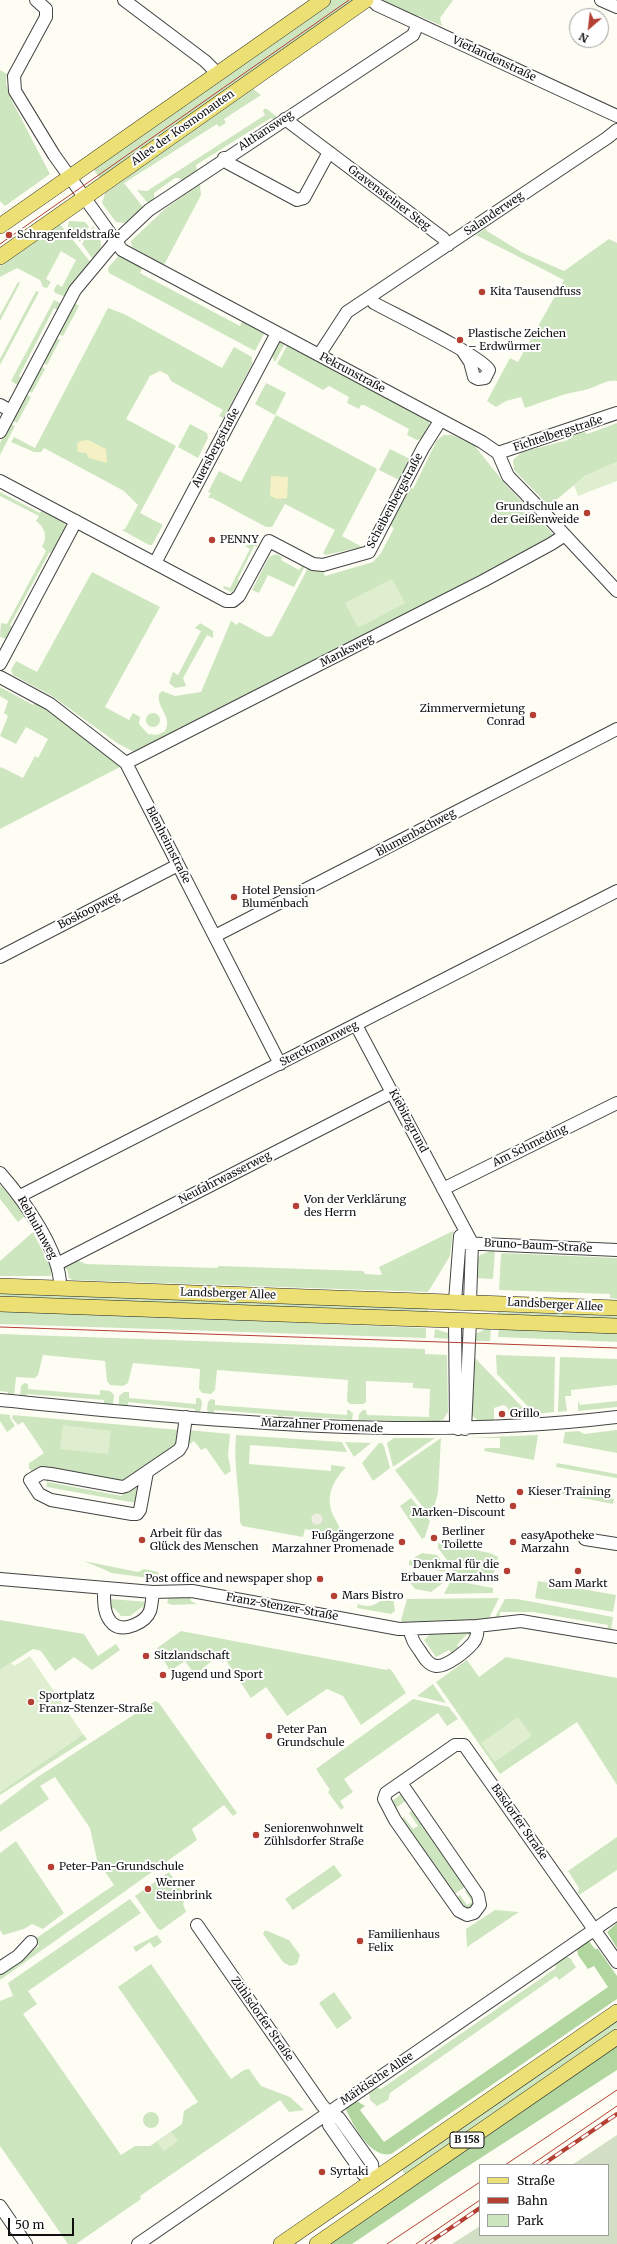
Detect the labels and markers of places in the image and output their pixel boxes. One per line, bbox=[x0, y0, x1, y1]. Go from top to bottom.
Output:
place label: Schragenfeldstraße bbox=[17, 228, 120, 242]
marker: Schragenfeldstraße bbox=[4, 230, 14, 240]
place label: Kita Tausendfuss bbox=[490, 285, 581, 299]
marker: Kita Tausendfuss bbox=[477, 287, 487, 297]
place label: Plastische Zeichen – Erdwürmer bbox=[468, 327, 566, 353]
marker: Plastische Zeichen – Erdwürmer bbox=[455, 335, 465, 345]
place label: Grundschule an der Geißenweide bbox=[490, 500, 579, 526]
marker: Grundschule an der Geißenweide bbox=[582, 508, 592, 518]
place label: PENNY bbox=[220, 533, 259, 547]
marker: PENNY bbox=[207, 535, 217, 545]
place label: Zimmervermietung Conrad bbox=[420, 702, 525, 728]
marker: Zimmervermietung Conrad bbox=[528, 710, 538, 720]
place label: Hotel Pension Blumenbach bbox=[242, 884, 315, 910]
marker: Hotel Pension Blumenbach bbox=[229, 892, 239, 902]
place label: Von der Verklärung des Herrn bbox=[304, 1193, 406, 1219]
marker: Von der Verklärung des Herrn bbox=[291, 1201, 301, 1211]
place label: Grillo bbox=[510, 1407, 540, 1421]
marker: Grillo bbox=[497, 1409, 507, 1419]
place label: Kieser Training bbox=[528, 1485, 611, 1499]
marker: Kieser Training bbox=[515, 1487, 525, 1497]
place label: Netto Marken-Discount bbox=[412, 1493, 505, 1519]
marker: Netto Marken-Discount bbox=[508, 1501, 518, 1511]
place label: Berliner Toilette bbox=[442, 1525, 485, 1551]
place label: Arbeit für das Glück des Menschen bbox=[150, 1527, 259, 1553]
place label: Fußgängerzone Marzahner Promenade bbox=[272, 1529, 394, 1555]
place label: easyApotheke Marzahn bbox=[521, 1529, 594, 1555]
marker: Berliner Toilette bbox=[429, 1533, 439, 1543]
marker: Arbeit für das Glück des Menschen bbox=[137, 1535, 147, 1545]
marker: Fußgängerzone Marzahner Promenade bbox=[397, 1537, 407, 1547]
marker: easyApotheke Marzahn bbox=[508, 1537, 518, 1547]
place label: Denkmal für die Erbauer Marzahns bbox=[401, 1558, 499, 1584]
marker: Denkmal für die Erbauer Marzahns bbox=[502, 1566, 512, 1576]
marker: Sam Markt bbox=[573, 1566, 583, 1576]
place label: Post office and newspaper shop bbox=[145, 1572, 312, 1586]
marker: Post office and newspaper shop bbox=[315, 1574, 325, 1584]
place label: Sam Markt bbox=[549, 1577, 607, 1591]
place label: Mars Bistro bbox=[342, 1589, 403, 1603]
marker: Mars Bistro bbox=[329, 1591, 339, 1601]
place label: Sitzlandschaft bbox=[154, 1649, 230, 1663]
marker: Sitzlandschaft bbox=[141, 1651, 151, 1661]
place label: Jugend und Sport bbox=[171, 1668, 263, 1682]
marker: Jugend und Sport bbox=[158, 1670, 168, 1680]
place label: Sportplatz Franz-Stenzer-Straße bbox=[39, 1689, 153, 1715]
marker: Sportplatz Franz-Stenzer-Straße bbox=[26, 1697, 36, 1707]
place label: Peter Pan Grundschule bbox=[277, 1723, 344, 1749]
marker: Peter Pan Grundschule bbox=[264, 1731, 274, 1741]
place label: Seniorenwohnwelt Zühlsdorfer Straße bbox=[264, 1822, 364, 1848]
marker: Seniorenwohnwelt Zühlsdorfer Straße bbox=[251, 1830, 261, 1840]
place label: Peter-Pan-Grundschule bbox=[59, 1860, 184, 1874]
marker: Peter-Pan-Grundschule bbox=[46, 1862, 56, 1872]
place label: Werner Steinbrink bbox=[156, 1876, 212, 1902]
marker: Werner Steinbrink bbox=[143, 1884, 153, 1894]
place label: Familienhaus Felix bbox=[368, 1928, 440, 1954]
marker: Familienhaus Felix bbox=[355, 1936, 365, 1946]
place label: Syrtaki bbox=[330, 2165, 368, 2179]
marker: Syrtaki bbox=[317, 2167, 327, 2177]

